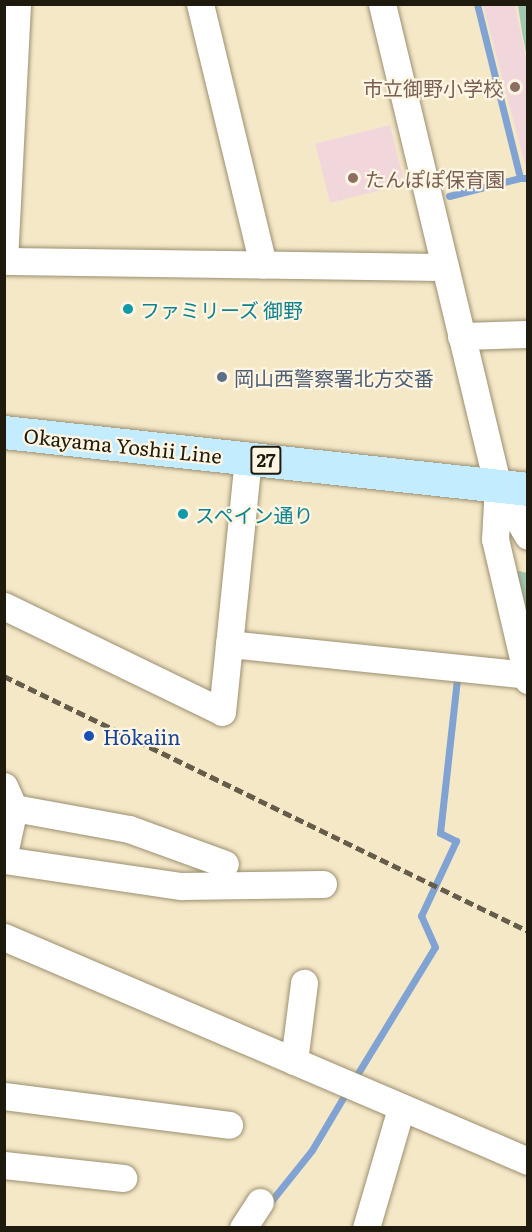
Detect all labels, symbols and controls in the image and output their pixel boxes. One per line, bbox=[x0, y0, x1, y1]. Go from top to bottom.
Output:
place label: 市立御野小学校 bbox=[363, 75, 503, 99]
marker: 市立御野小学校 bbox=[508, 80, 522, 94]
place label: たんぽぽ保育園 bbox=[365, 166, 505, 190]
marker: たんぽぽ保育園 bbox=[346, 171, 360, 185]
place label: ファミリーズ 御野 bbox=[140, 297, 304, 321]
marker: ファミリーズ 御野 bbox=[121, 302, 135, 316]
place label: 岡山西警察署北方交番 bbox=[234, 365, 434, 389]
marker: 岡山西警察署北方交番 bbox=[215, 370, 229, 384]
street label: Okayama Yoshii Line bbox=[23, 423, 223, 467]
road number: 27 bbox=[250, 445, 282, 475]
place label: スペイン通り bbox=[195, 502, 315, 526]
marker: スペイン通り bbox=[176, 507, 190, 521]
place label: Hōkaiin bbox=[103, 724, 181, 748]
marker: Hōkaiin bbox=[80, 727, 98, 745]

